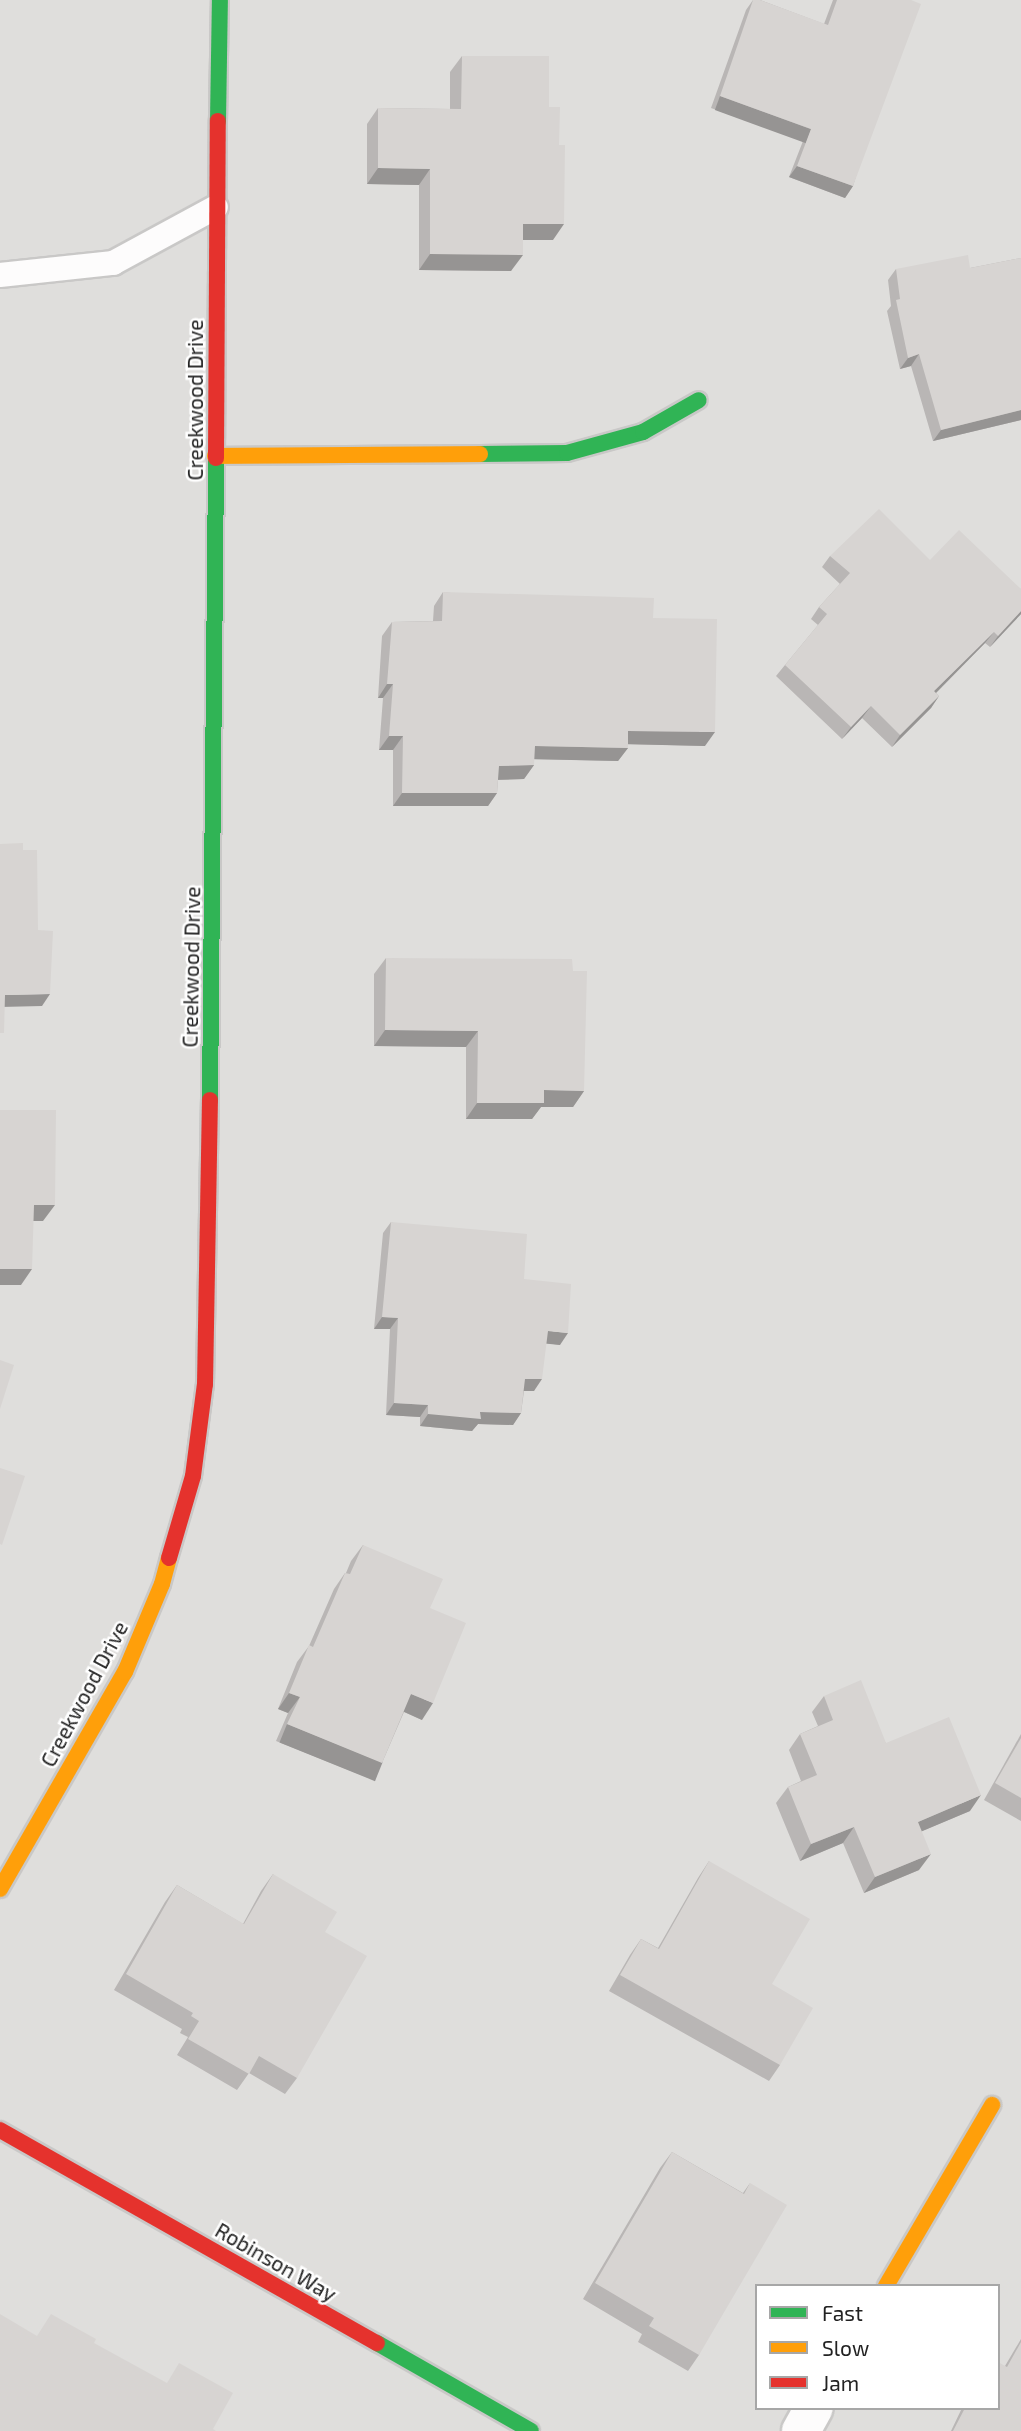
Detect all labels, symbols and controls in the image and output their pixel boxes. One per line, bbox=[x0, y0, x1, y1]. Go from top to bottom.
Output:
street label: Creekwood Drive bbox=[182, 319, 208, 481]
street label: Creekwood Drive bbox=[177, 886, 205, 1048]
street label: Creekwood Drive bbox=[35, 1617, 133, 1771]
street label: Robinson Way bbox=[211, 2217, 341, 2307]
legend bbox=[755, 2284, 1000, 2410]
text: Fast bbox=[822, 2300, 863, 2325]
text: Slow bbox=[822, 2335, 869, 2360]
text: Jam bbox=[822, 2370, 859, 2395]

